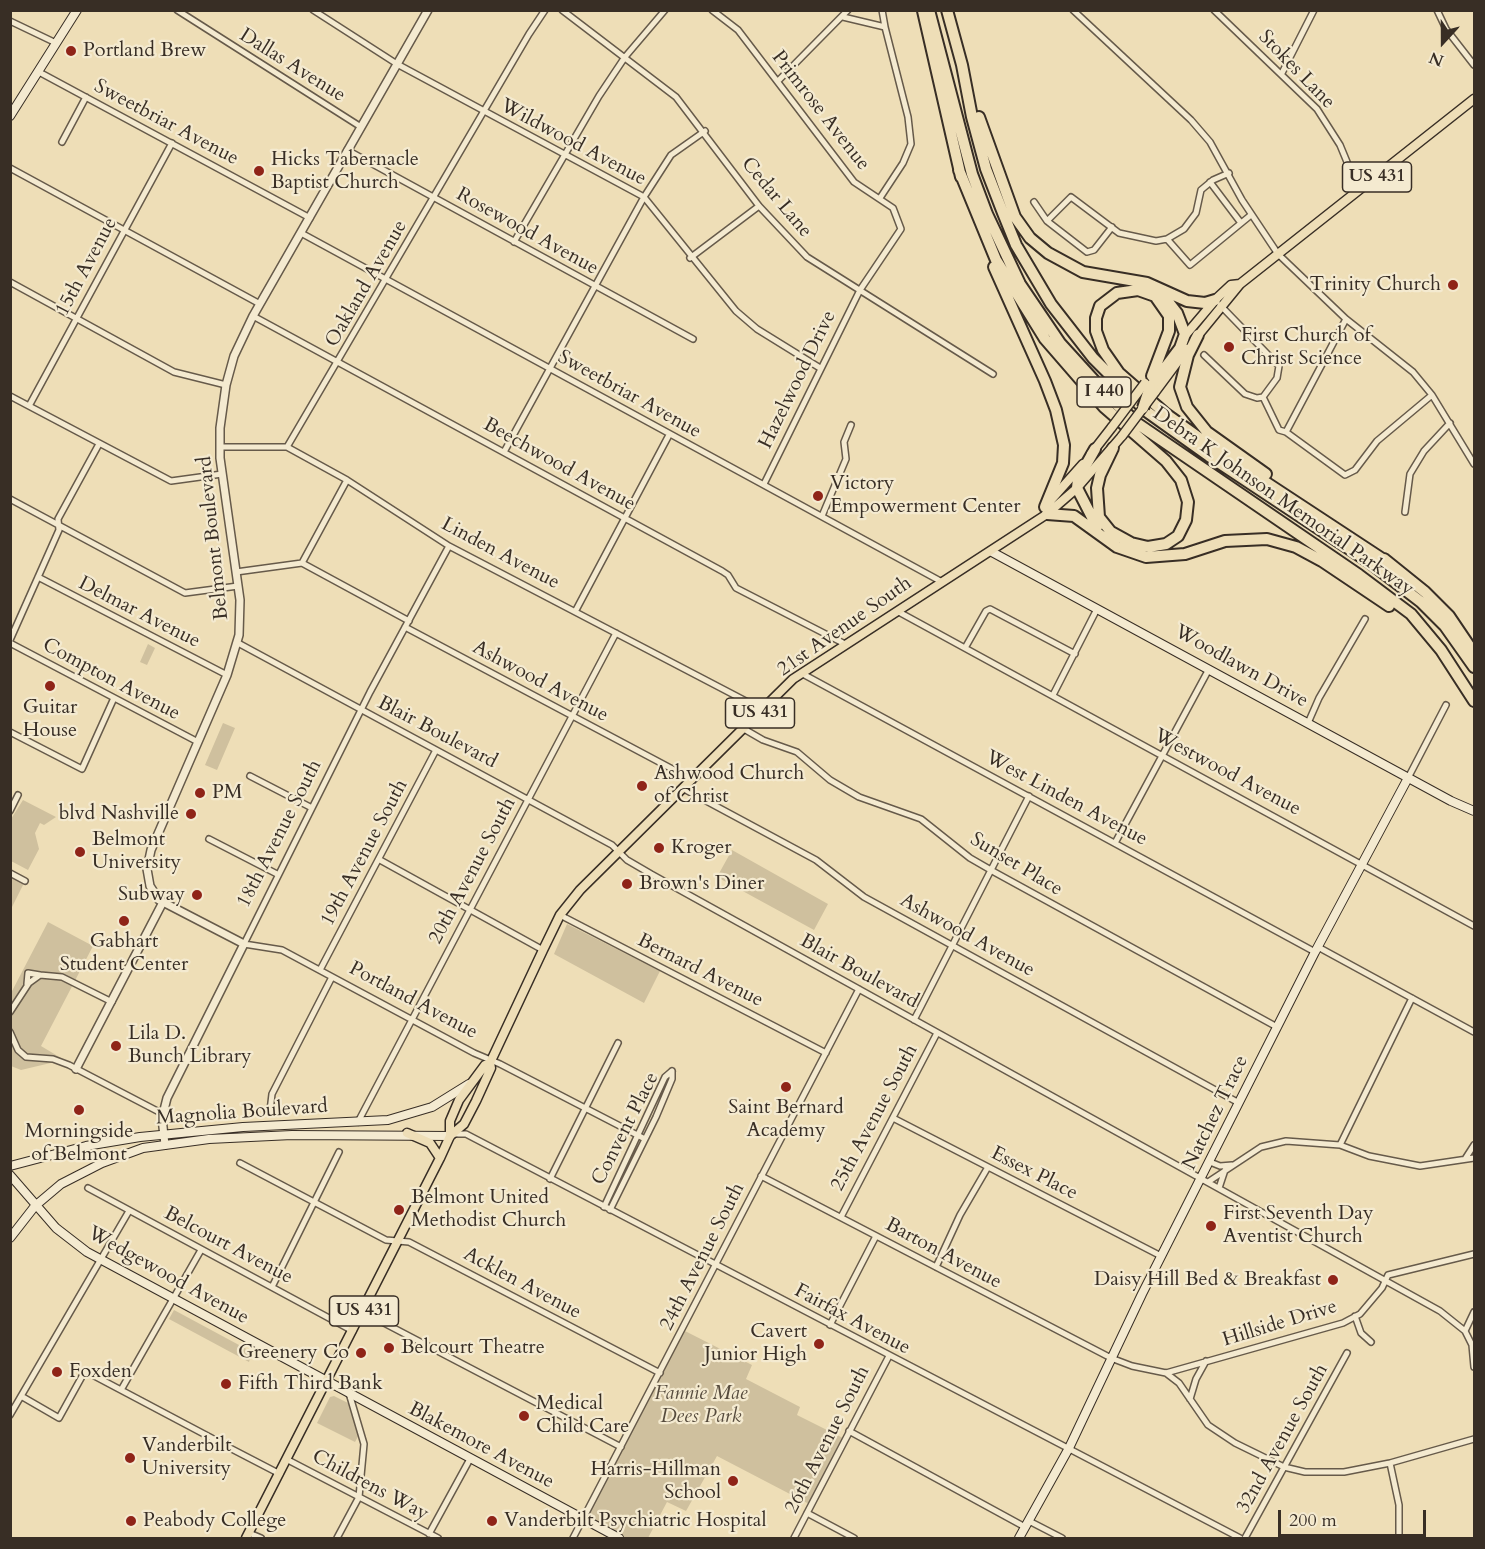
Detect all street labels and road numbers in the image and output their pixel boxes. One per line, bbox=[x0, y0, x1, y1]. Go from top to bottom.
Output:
street label: Dallas Avenue bbox=[234, 24, 350, 108]
street label: Stokes Lane bbox=[1253, 26, 1339, 114]
street label: Primrose Avenue bbox=[766, 46, 874, 176]
street label: Sweetbriar Avenue bbox=[90, 75, 242, 171]
street label: Wildwood Avenue bbox=[496, 94, 650, 192]
street label: Cedar Lane bbox=[735, 153, 817, 243]
road number: US 431 bbox=[1342, 162, 1412, 192]
street label: Rosewood Avenue bbox=[452, 183, 602, 281]
street label: 15th Avenue bbox=[51, 214, 123, 320]
street label: Oakland Avenue bbox=[321, 216, 413, 352]
street label: Hazelwood Drive bbox=[754, 307, 842, 453]
street label: Sweetbriar Avenue bbox=[553, 346, 705, 444]
road number: I 440 bbox=[1077, 377, 1131, 407]
street label: Debra K Johnson Memorial Parkway bbox=[1148, 402, 1418, 602]
street label: Beechwood Avenue bbox=[479, 413, 639, 517]
street label: Belmont Boulevard bbox=[193, 455, 235, 621]
street label: Linden Avenue bbox=[437, 513, 563, 595]
street label: Delmar Avenue bbox=[74, 572, 204, 654]
street label: 21st Avenue South bbox=[773, 572, 917, 682]
street label: Woodlawn Drive bbox=[1170, 620, 1312, 714]
street label: Compton Avenue bbox=[38, 634, 184, 726]
street label: Ashwood Avenue bbox=[468, 636, 612, 728]
street label: Blair Boulevard bbox=[373, 691, 501, 775]
road number: US 431 bbox=[726, 698, 795, 728]
street label: Westwood Avenue bbox=[1150, 724, 1304, 822]
street label: West Linden Avenue bbox=[981, 746, 1151, 852]
street label: 18th Avenue South bbox=[232, 756, 328, 912]
street label: 19th Avenue South bbox=[316, 776, 414, 930]
street label: 20th Avenue South bbox=[424, 794, 522, 948]
street label: Sunset Place bbox=[965, 828, 1067, 902]
street label: Ashwood Avenue bbox=[895, 889, 1039, 983]
street label: Bernard Avenue bbox=[633, 929, 767, 1013]
street label: Blair Boulevard bbox=[796, 930, 922, 1014]
street label: Portland Avenue bbox=[345, 957, 481, 1045]
street label: 25th Avenue South bbox=[826, 1041, 924, 1195]
street label: Natchez Trace bbox=[1178, 1052, 1254, 1174]
street label: Convent Place bbox=[587, 1069, 665, 1189]
street label: Magnolia Boulevard bbox=[155, 1095, 329, 1131]
street label: Essex Place bbox=[987, 1142, 1081, 1206]
street label: 24th Avenue South bbox=[655, 1179, 751, 1335]
street label: Belcourt Avenue bbox=[159, 1202, 297, 1290]
street label: Barton Avenue bbox=[881, 1213, 1005, 1295]
street label: Wedgewood Avenue bbox=[83, 1222, 253, 1330]
street label: Acklen Avenue bbox=[459, 1243, 585, 1325]
street label: Fairfax Avenue bbox=[790, 1279, 914, 1361]
street label: Hillside Drive bbox=[1220, 1295, 1340, 1353]
road number: US 431 bbox=[330, 1296, 398, 1326]
street label: 32nd Avenue South bbox=[1232, 1360, 1334, 1518]
street label: 26th Avenue South bbox=[780, 1362, 876, 1518]
street label: Blakemore Avenue bbox=[404, 1398, 558, 1494]
street label: Childrens Way bbox=[308, 1445, 432, 1527]

